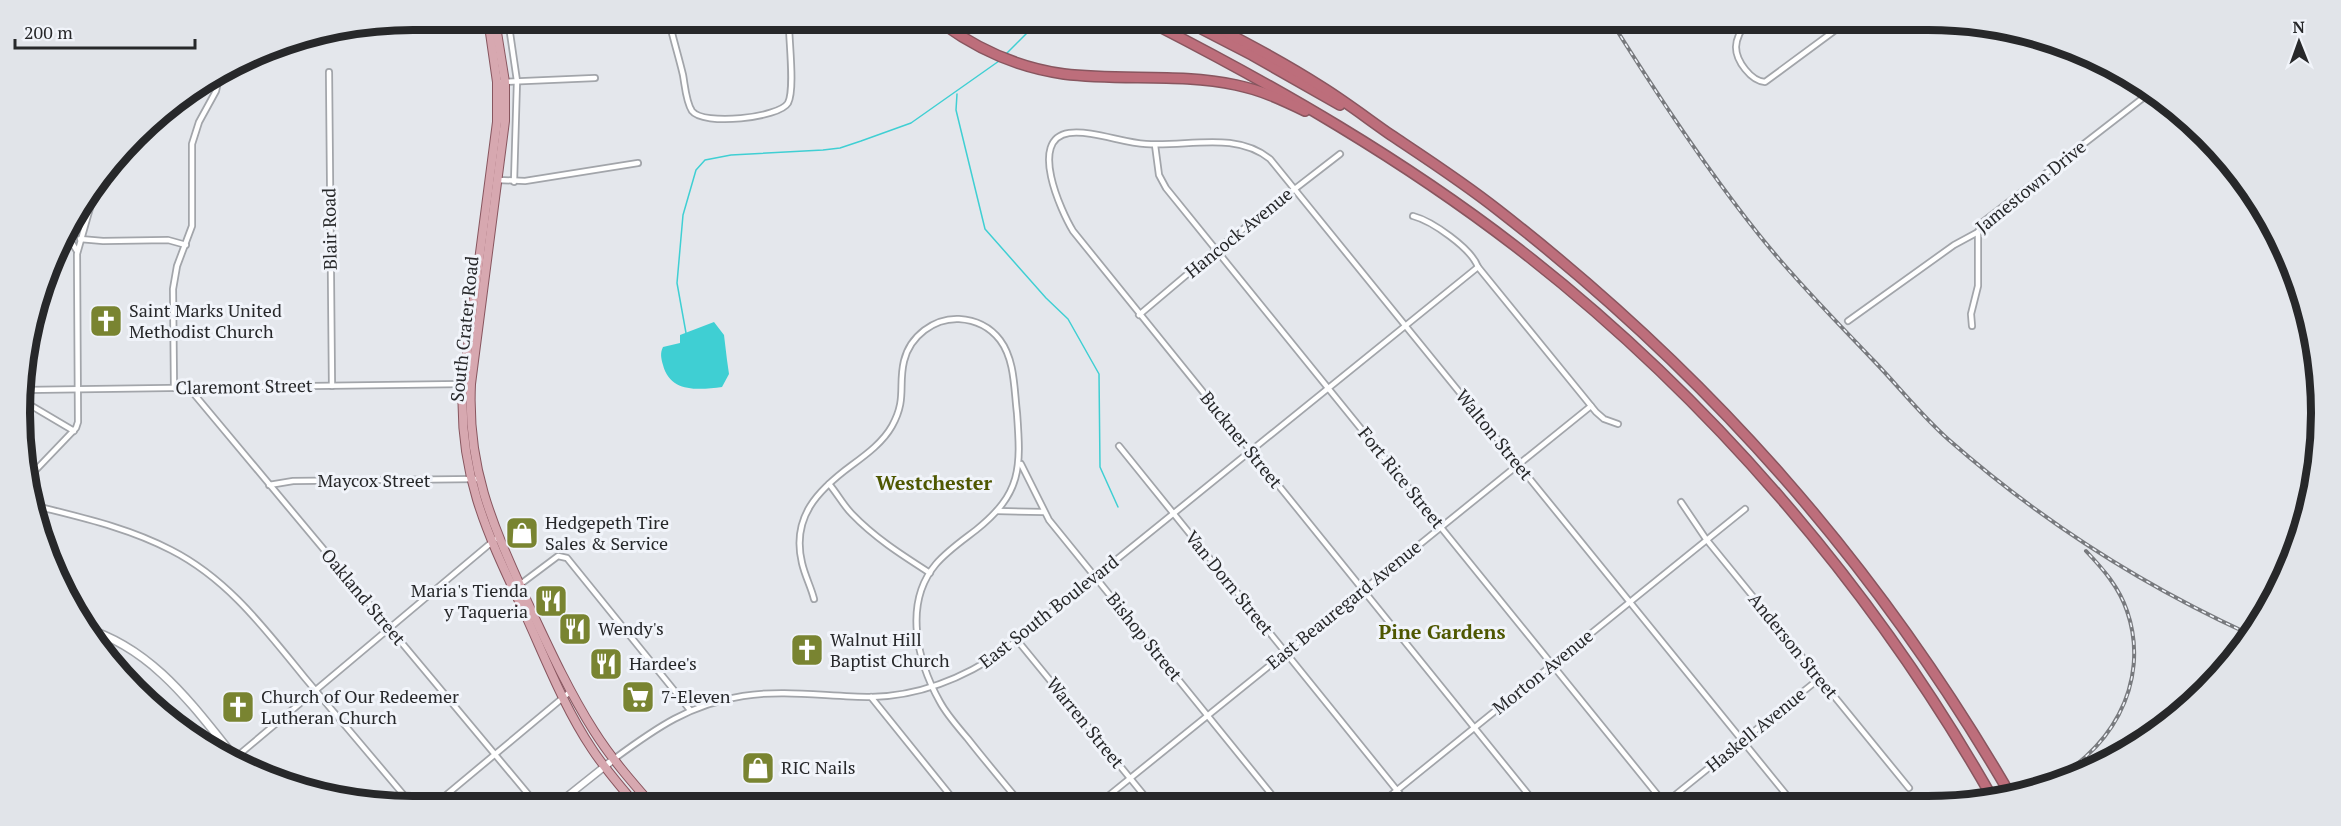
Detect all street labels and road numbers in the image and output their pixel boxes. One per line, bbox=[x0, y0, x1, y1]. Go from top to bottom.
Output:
street label: Jamestown Drive bbox=[1970, 134, 2090, 238]
street label: Hancock Avenue bbox=[1180, 182, 1297, 283]
street label: Blair Road bbox=[316, 188, 342, 270]
street label: South Crater Road bbox=[444, 255, 484, 403]
street label: Claremont Street bbox=[175, 373, 313, 399]
street label: Walton Street bbox=[1451, 384, 1539, 485]
street label: Buckner Street bbox=[1195, 386, 1288, 493]
street label: Fort Rice Street bbox=[1353, 422, 1450, 533]
street label: Maycox Street bbox=[317, 468, 431, 492]
street label: Van Dorn Street bbox=[1180, 525, 1279, 640]
street label: East Beauregard Avenue bbox=[1261, 534, 1426, 674]
street label: Oakland Street bbox=[316, 543, 411, 650]
street label: East South Boulevard bbox=[974, 549, 1123, 673]
street label: Bishop Street bbox=[1102, 587, 1188, 686]
street label: Anderson Street bbox=[1744, 587, 1844, 704]
street label: Morton Avenue bbox=[1487, 623, 1598, 719]
street label: Warren Street bbox=[1042, 672, 1130, 773]
street label: Haskell Avenue bbox=[1700, 682, 1810, 777]

